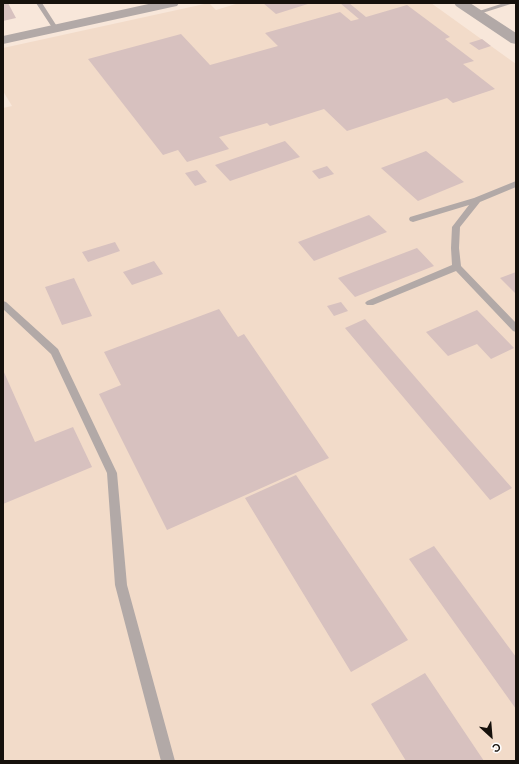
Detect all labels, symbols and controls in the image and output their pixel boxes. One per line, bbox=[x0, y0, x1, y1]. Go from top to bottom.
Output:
north arrow bbox=[471, 716, 511, 756]
text: С bbox=[490, 740, 503, 755]

